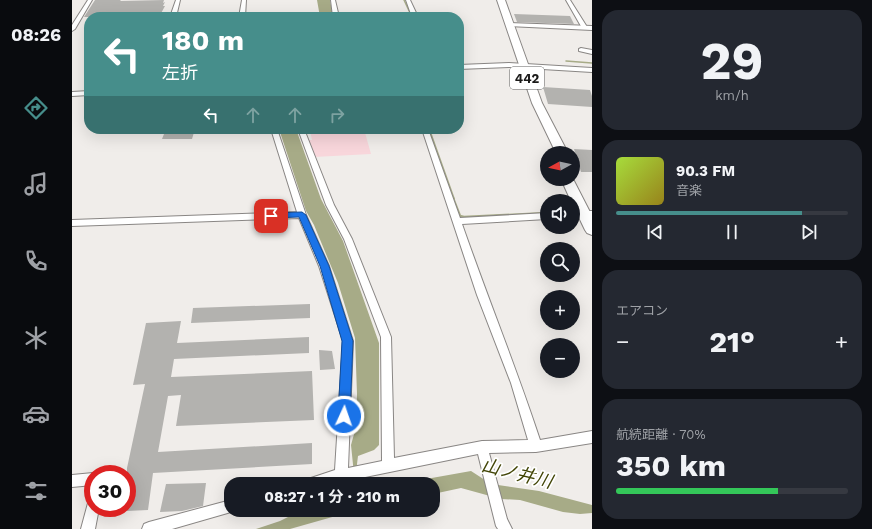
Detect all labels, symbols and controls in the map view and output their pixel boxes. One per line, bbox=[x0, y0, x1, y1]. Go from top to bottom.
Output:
text: 08:26 bbox=[11, 24, 61, 45]
text: 180 m bbox=[162, 24, 244, 57]
icon: left bbox=[96, 28, 148, 80]
text: 29 bbox=[700, 31, 764, 92]
text: 左折 bbox=[162, 62, 198, 83]
road number: 442 bbox=[510, 67, 544, 89]
text: km/h bbox=[715, 88, 749, 103]
icon: directions bbox=[22, 94, 50, 122]
icon: left bbox=[200, 104, 222, 126]
icon: ahead bbox=[242, 104, 264, 126]
icon: ahead bbox=[284, 104, 306, 126]
icon: right bbox=[326, 104, 348, 126]
north arrow bbox=[540, 146, 580, 186]
map controls bbox=[540, 146, 580, 378]
text: 90.3 FM bbox=[676, 162, 735, 180]
icon: music bbox=[22, 170, 50, 198]
text: 音楽 bbox=[676, 183, 702, 198]
button: sound bbox=[540, 194, 580, 234]
pin bbox=[254, 199, 288, 233]
icon: arrive bbox=[260, 205, 282, 227]
icon: previous bbox=[644, 221, 666, 243]
icon: pause bbox=[721, 221, 743, 243]
icon: next bbox=[798, 221, 820, 243]
button: search bbox=[540, 242, 580, 282]
icon: phone bbox=[22, 247, 50, 275]
button: + bbox=[540, 290, 580, 330]
text: エアコン bbox=[616, 303, 668, 318]
icon: climate bbox=[22, 324, 50, 352]
text: 21° bbox=[709, 324, 755, 359]
text: − bbox=[616, 329, 629, 354]
text: + bbox=[835, 329, 848, 354]
button: − bbox=[540, 338, 580, 378]
position arrow bbox=[323, 395, 365, 437]
icon: car bbox=[22, 400, 50, 428]
text: 航続距離 · 70% bbox=[616, 427, 706, 442]
text: 350 km bbox=[616, 448, 726, 483]
water label: 山ノ井川 bbox=[480, 454, 556, 492]
speed limit sign: 30 bbox=[84, 465, 136, 517]
icon: filters bbox=[22, 477, 50, 505]
text: 08:27 · 1 分 · 210 m bbox=[264, 488, 400, 506]

